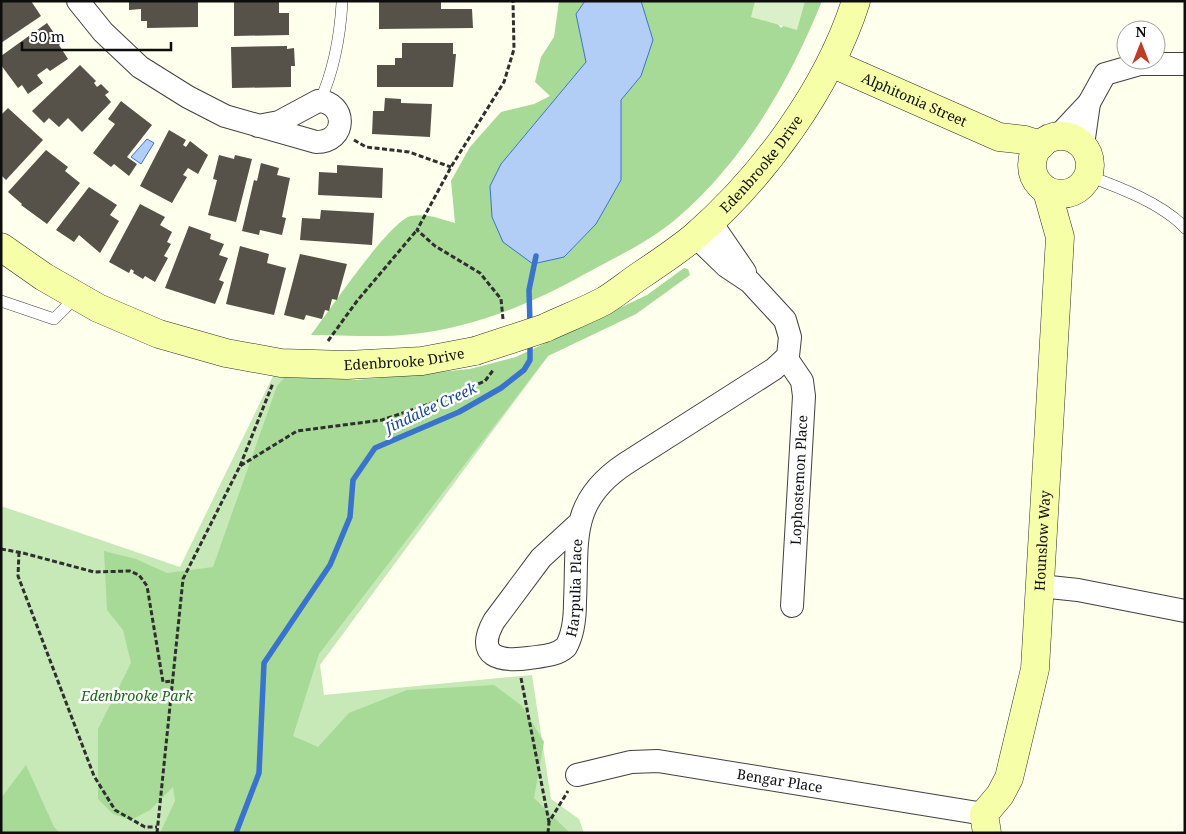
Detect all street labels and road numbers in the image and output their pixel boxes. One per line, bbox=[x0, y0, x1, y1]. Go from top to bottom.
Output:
street label: Alphitonia Street bbox=[859, 68, 970, 131]
street label: Edenbrooke Drive bbox=[715, 111, 807, 217]
street label: Edenbrooke Drive bbox=[343, 343, 466, 374]
street label: Lophostemon Place bbox=[786, 414, 811, 545]
street label: Hounslow Way bbox=[1030, 490, 1054, 591]
street label: Harpulia Place bbox=[561, 538, 586, 639]
street label: Bengar Place bbox=[736, 764, 824, 797]

